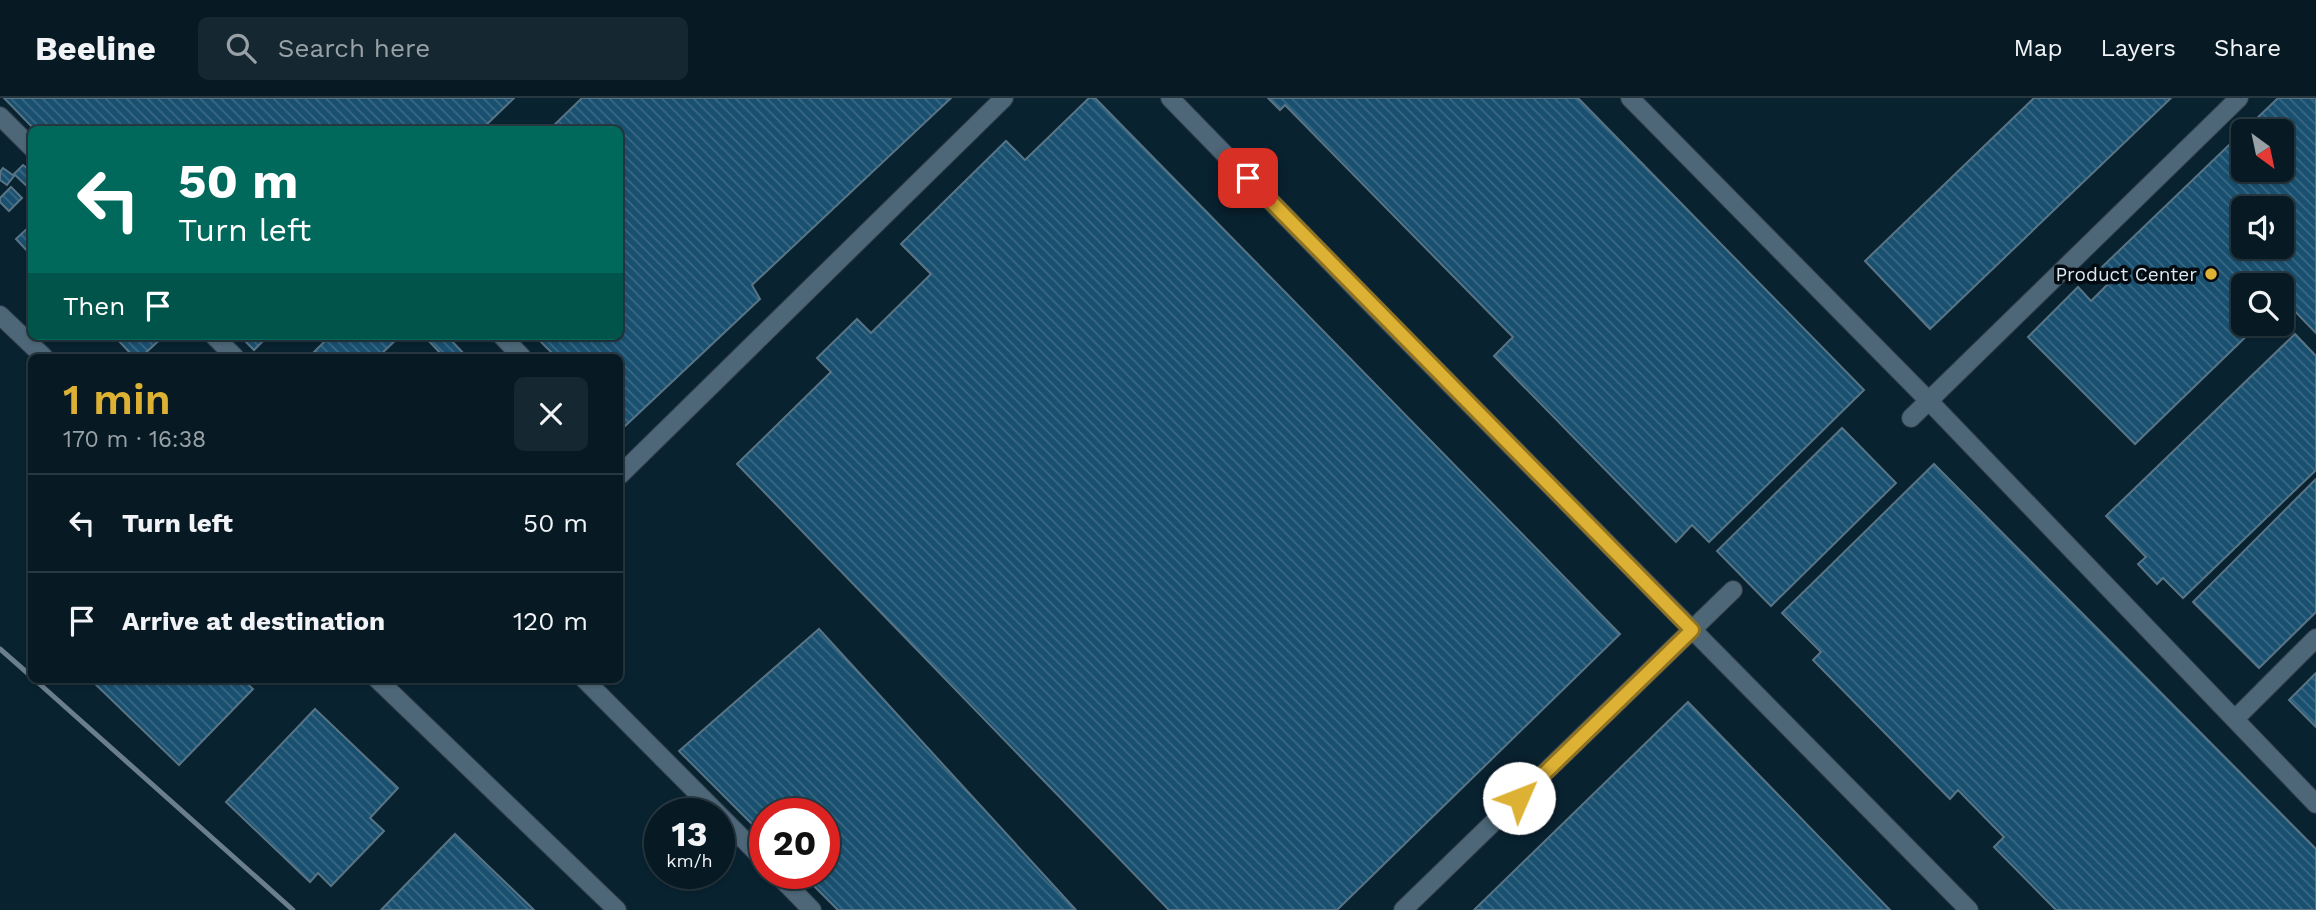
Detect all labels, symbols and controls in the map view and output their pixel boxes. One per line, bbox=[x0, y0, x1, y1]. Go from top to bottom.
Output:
search box bbox=[198, 17, 688, 80]
text: Beeline bbox=[35, 29, 156, 68]
icon: search bbox=[222, 29, 260, 67]
text: Search here bbox=[278, 33, 430, 63]
text: Map bbox=[2014, 34, 2062, 62]
text: Layers bbox=[2100, 34, 2176, 62]
text: Share bbox=[2214, 34, 2281, 62]
north arrow bbox=[2231, 119, 2294, 182]
map controls bbox=[2231, 119, 2294, 336]
pin bbox=[1218, 148, 1278, 208]
text: 50 m bbox=[178, 152, 298, 210]
icon: left bbox=[63, 154, 154, 245]
icon: arrive bbox=[1229, 159, 1267, 197]
button: sound bbox=[2231, 196, 2294, 259]
text: Turn left bbox=[178, 211, 311, 249]
place label: Product Center bbox=[2056, 263, 2197, 286]
marker: Product Center bbox=[2203, 266, 2219, 282]
button: search bbox=[2231, 273, 2294, 336]
icon: arrive bbox=[139, 287, 177, 325]
text: Then bbox=[63, 291, 125, 321]
text: 1 min bbox=[63, 375, 171, 424]
button: close bbox=[514, 377, 588, 451]
text: 170 m · 16:38 bbox=[63, 426, 206, 453]
icon: left bbox=[63, 504, 101, 542]
text: Turn left bbox=[122, 508, 233, 538]
text: 50 m bbox=[523, 508, 588, 538]
icon: arrive bbox=[63, 602, 101, 640]
text: Arrive at destination bbox=[122, 606, 385, 636]
text: 120 m bbox=[513, 606, 588, 636]
position arrow bbox=[1482, 761, 1556, 835]
speed limit sign: 20 bbox=[749, 798, 840, 889]
text: 13 bbox=[672, 813, 707, 855]
text: km/h bbox=[666, 850, 713, 871]

